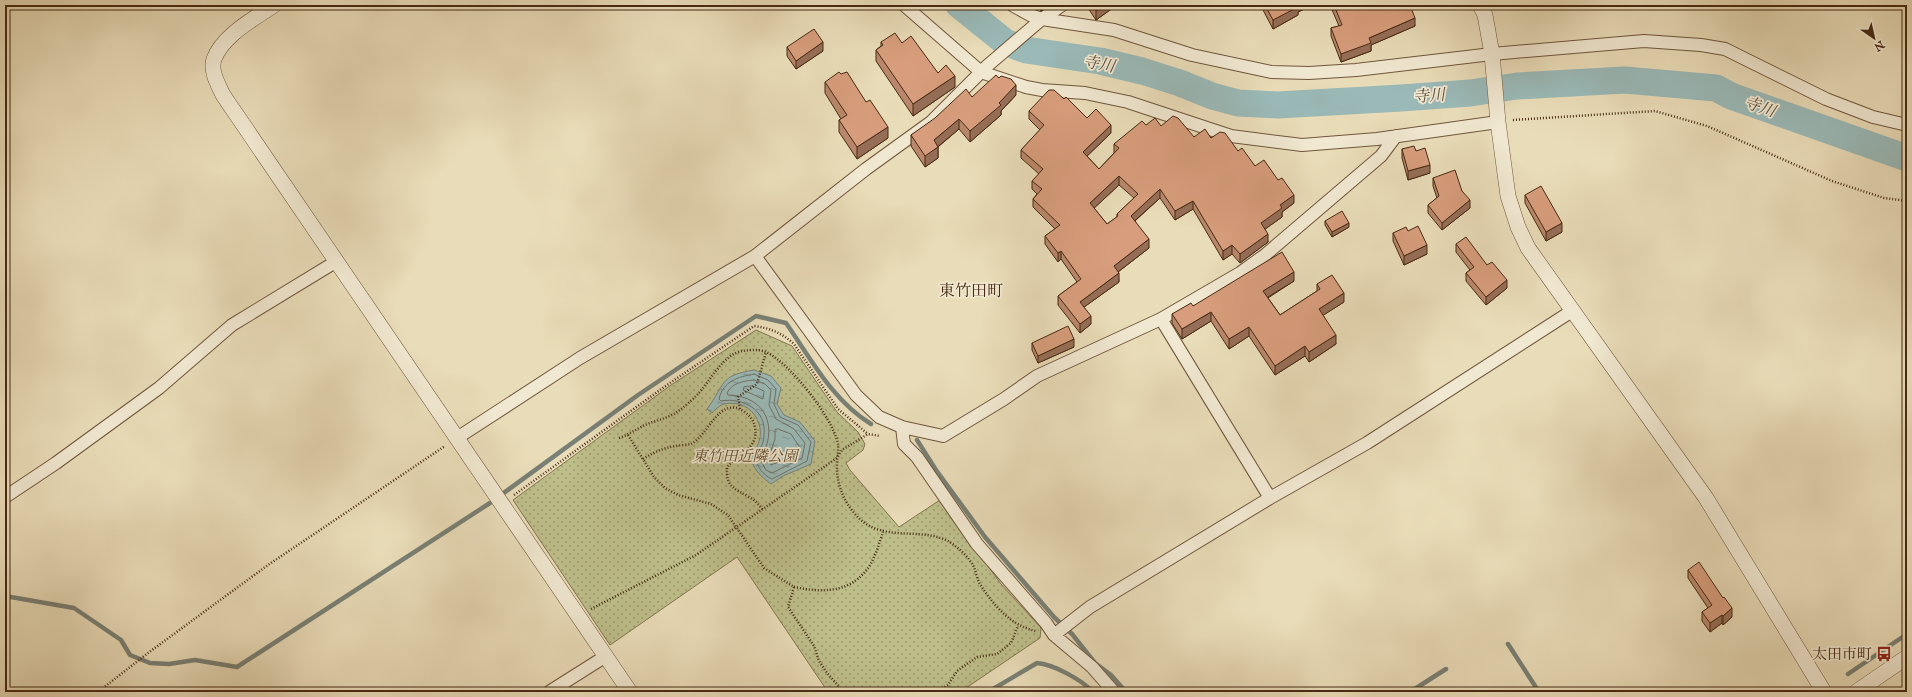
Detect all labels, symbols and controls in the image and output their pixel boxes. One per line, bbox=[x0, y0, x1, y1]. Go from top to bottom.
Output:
north arrow bbox=[1854, 18, 1894, 58]
text: N bbox=[1871, 36, 1888, 54]
water label: 寺川 bbox=[1081, 52, 1118, 78]
water label: 寺川 bbox=[1412, 85, 1448, 108]
water label: 寺川 bbox=[1741, 93, 1780, 123]
district label: 東竹田町 bbox=[939, 282, 1003, 302]
park label: 東竹田近隣公園 bbox=[692, 447, 800, 466]
place label: 太田市町 bbox=[1812, 645, 1872, 664]
bus stop icon: 太田市町 bbox=[1875, 645, 1893, 663]

